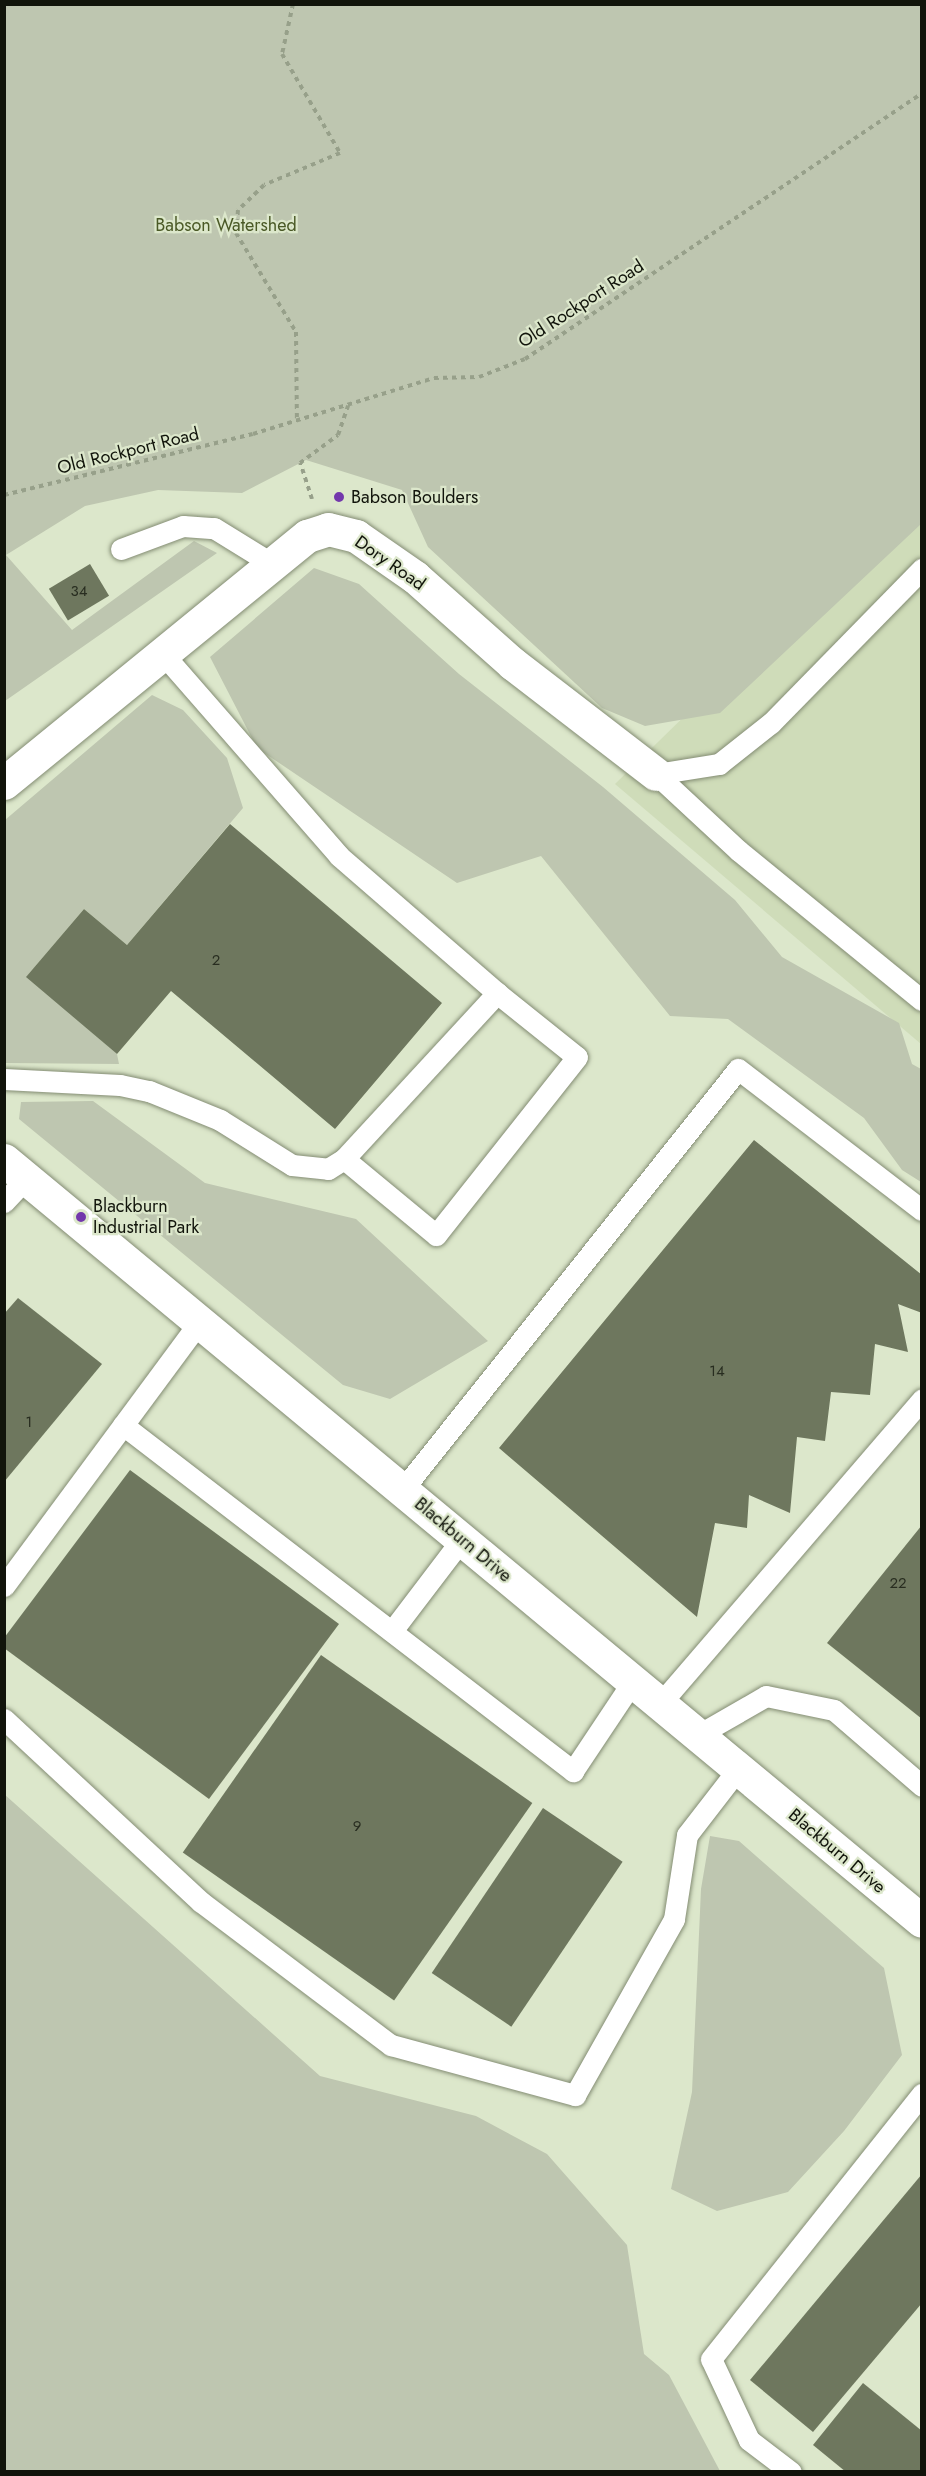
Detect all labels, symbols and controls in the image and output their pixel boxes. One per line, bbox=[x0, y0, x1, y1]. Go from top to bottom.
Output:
park label: Babson Watershed bbox=[155, 214, 297, 236]
street label: Old Rockport Road bbox=[514, 255, 648, 353]
street label: Old Rockport Road bbox=[55, 423, 201, 479]
place label: Babson Boulders bbox=[351, 486, 478, 508]
marker: Babson Boulders bbox=[332, 490, 346, 504]
street label: Dory Road bbox=[351, 531, 429, 595]
house number: 34 bbox=[71, 583, 87, 601]
house number: 2 bbox=[212, 952, 220, 970]
place label: Blackburn Industrial Park bbox=[93, 1196, 199, 1238]
marker: Blackburn Industrial Park bbox=[74, 1210, 88, 1224]
house number: 14 bbox=[709, 1363, 725, 1381]
house number: 1 bbox=[26, 1414, 32, 1432]
street label: Blackburn Drive bbox=[410, 1493, 516, 1587]
house number: 22 bbox=[889, 1575, 907, 1593]
street label: Blackburn Drive bbox=[784, 1804, 890, 1898]
house number: 9 bbox=[353, 1818, 361, 1836]

